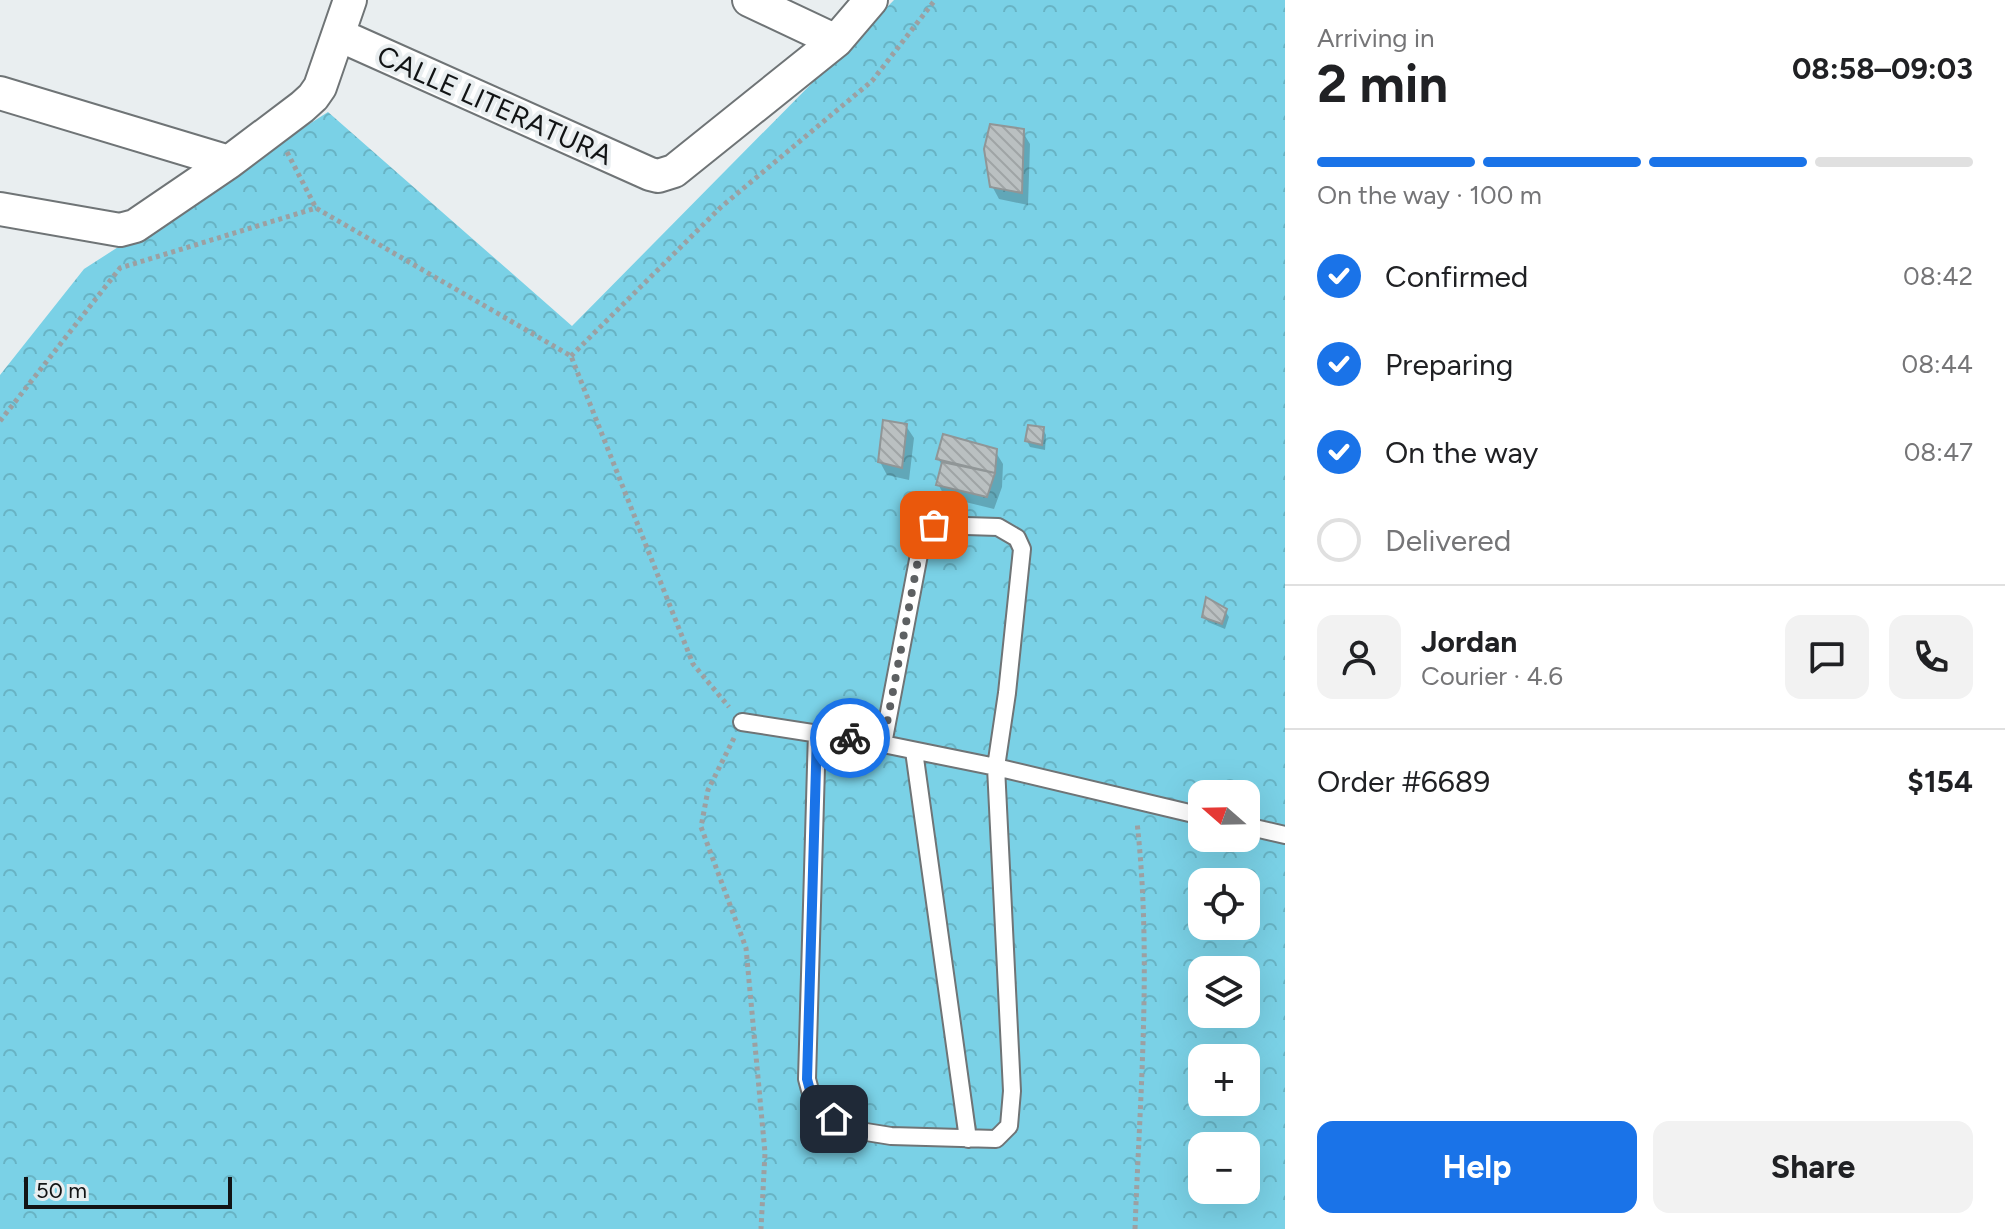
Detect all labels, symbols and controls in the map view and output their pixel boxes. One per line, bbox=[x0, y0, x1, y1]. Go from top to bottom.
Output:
text: Arriving in bbox=[1317, 22, 1435, 54]
street label: CALLE LITERATURA bbox=[372, 38, 618, 172]
text: 08:58–09:03 bbox=[1792, 50, 1973, 87]
text: 2 min bbox=[1317, 53, 1448, 115]
text: On the way · 100 m bbox=[1317, 179, 1542, 211]
icon: check bbox=[1317, 254, 1361, 298]
text: Confirmed bbox=[1385, 258, 1528, 295]
text: 08:42 bbox=[1903, 260, 1973, 292]
icon: check bbox=[1317, 342, 1361, 386]
text: Preparing bbox=[1385, 346, 1513, 383]
text: 08:44 bbox=[1901, 348, 1973, 380]
icon: check bbox=[1317, 430, 1361, 474]
text: On the way bbox=[1385, 434, 1538, 471]
text: 08:47 bbox=[1904, 436, 1973, 468]
pin bbox=[900, 491, 968, 559]
icon: bag bbox=[912, 503, 956, 547]
text: Delivered bbox=[1385, 522, 1511, 559]
button: person bbox=[1317, 615, 1401, 699]
button: chat bbox=[1785, 615, 1869, 699]
button: phone bbox=[1889, 615, 1973, 699]
text: Jordan bbox=[1421, 623, 1517, 660]
text: Courier · 4.6 bbox=[1421, 660, 1563, 692]
courier bbox=[810, 698, 890, 778]
icon: bike bbox=[828, 716, 872, 760]
text: Order #6689 bbox=[1317, 763, 1490, 800]
text: $154 bbox=[1907, 763, 1973, 800]
north arrow bbox=[1188, 780, 1260, 852]
map controls bbox=[1188, 780, 1260, 1204]
button: locate bbox=[1188, 868, 1260, 940]
button: layers bbox=[1188, 956, 1260, 1028]
button: + bbox=[1188, 1044, 1260, 1116]
pin bbox=[800, 1085, 868, 1153]
icon: home bbox=[812, 1097, 856, 1141]
button: Help bbox=[1317, 1121, 1637, 1213]
button: Share bbox=[1653, 1121, 1973, 1213]
button: − bbox=[1188, 1132, 1260, 1204]
scale bar bbox=[24, 1173, 232, 1209]
text: 50 m bbox=[36, 1177, 87, 1204]

